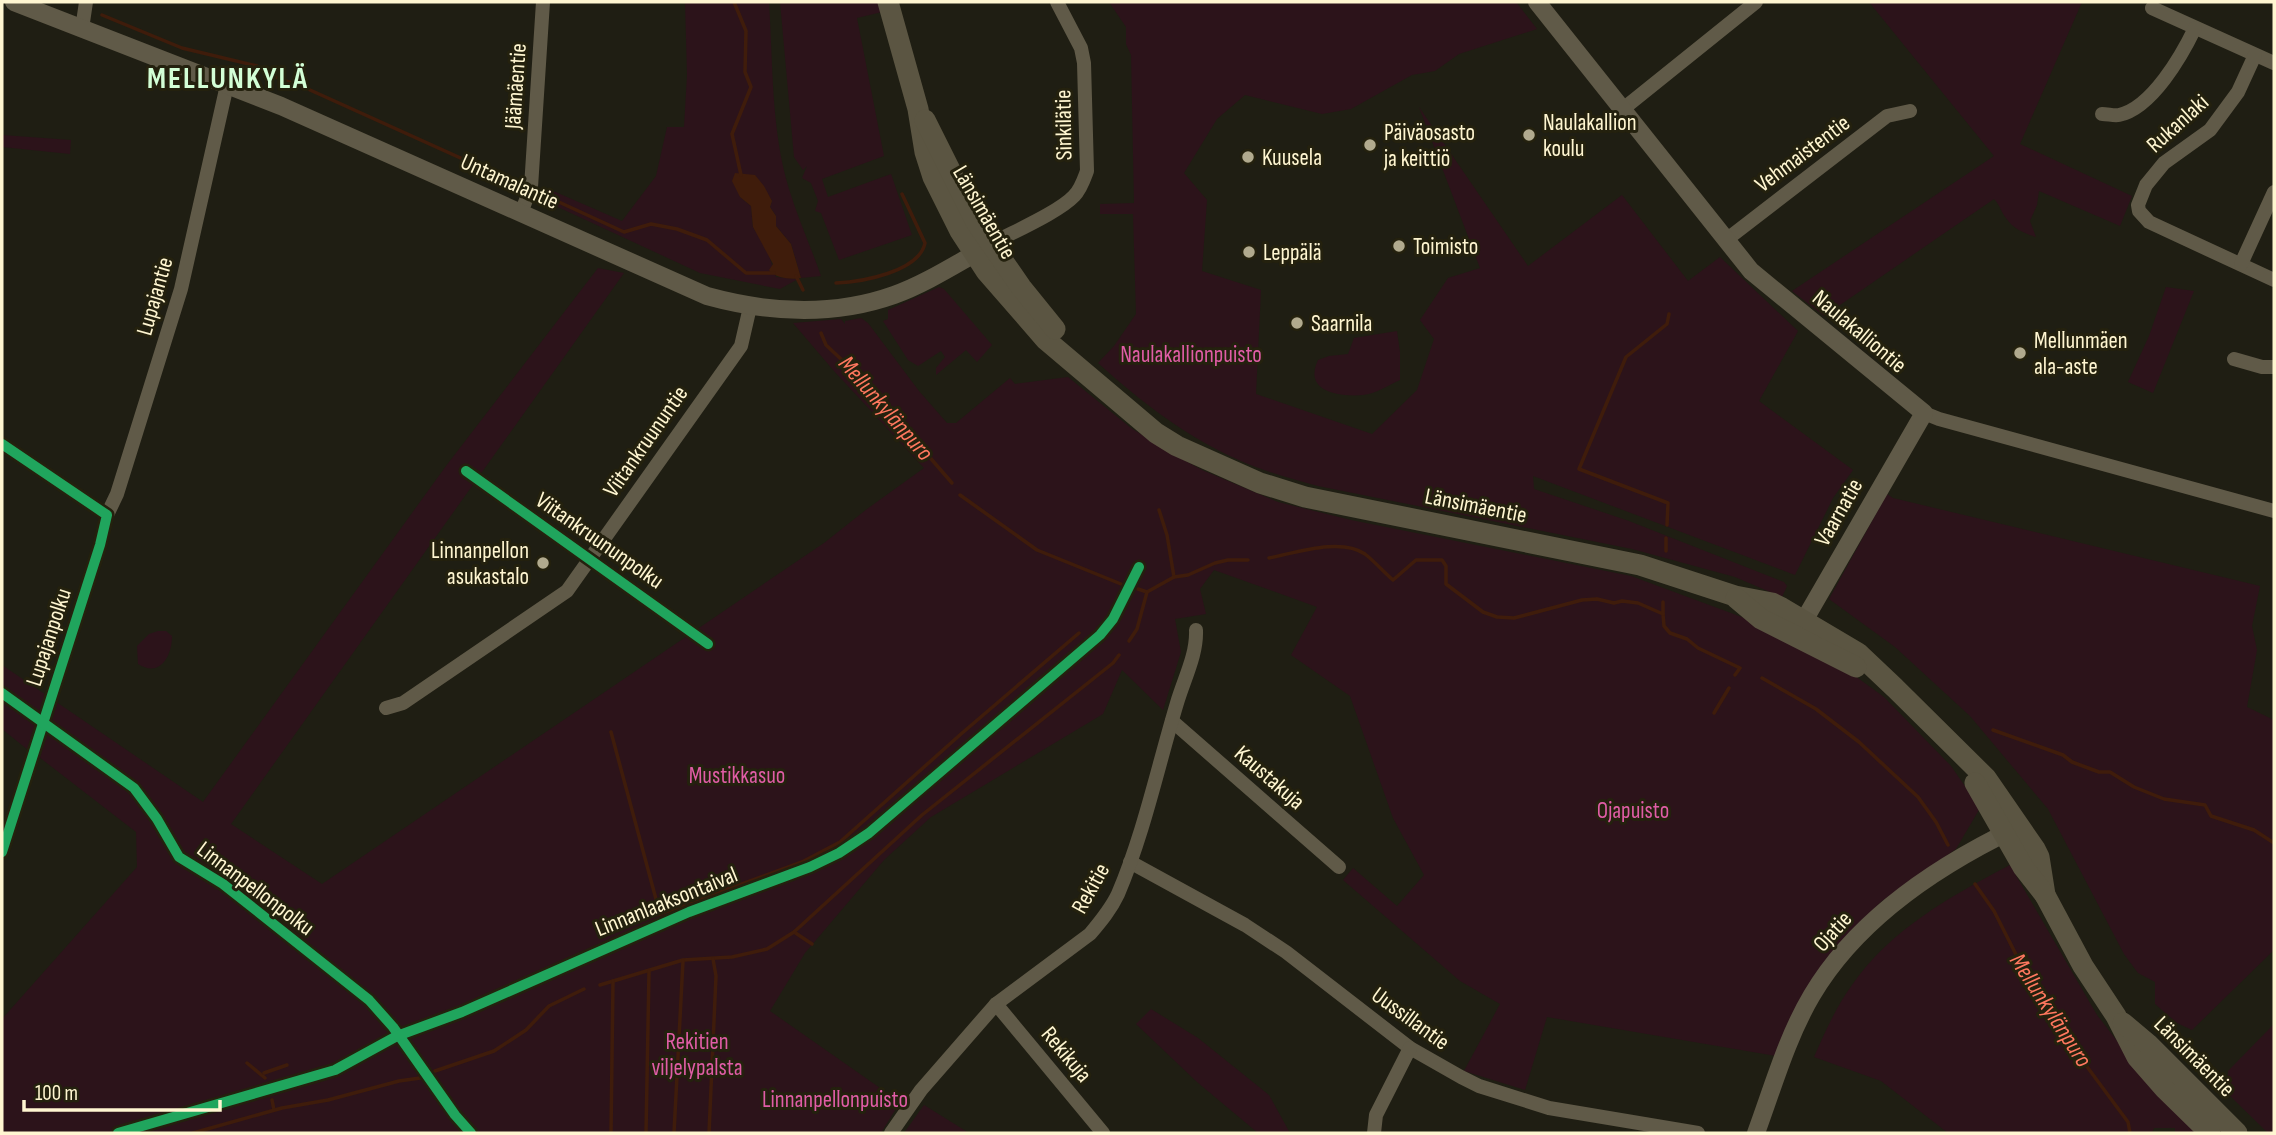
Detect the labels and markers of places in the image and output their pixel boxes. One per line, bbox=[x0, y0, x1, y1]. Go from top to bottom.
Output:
place label: Naulakallion koulu bbox=[1543, 109, 1637, 163]
place label: Päiväosasto ja keittiö bbox=[1383, 119, 1475, 173]
marker: Naulakallion koulu bbox=[1521, 127, 1537, 143]
marker: Päiväosasto ja keittiö bbox=[1362, 137, 1378, 153]
place label: Kuusela bbox=[1262, 144, 1322, 172]
marker: Kuusela bbox=[1240, 149, 1256, 165]
place label: Toimisto bbox=[1413, 233, 1478, 261]
marker: Toimisto bbox=[1391, 238, 1407, 254]
place label: Leppälä bbox=[1263, 239, 1322, 267]
marker: Leppälä bbox=[1241, 244, 1257, 260]
place label: Saarnila bbox=[1311, 310, 1372, 338]
marker: Saarnila bbox=[1289, 315, 1305, 331]
place label: Mellunmäen ala-aste bbox=[2034, 327, 2128, 381]
marker: Mellunmäen ala-aste bbox=[2012, 345, 2028, 361]
place label: Linnanpellon asukastalo bbox=[431, 537, 529, 591]
marker: Linnanpellon asukastalo bbox=[535, 555, 551, 571]

